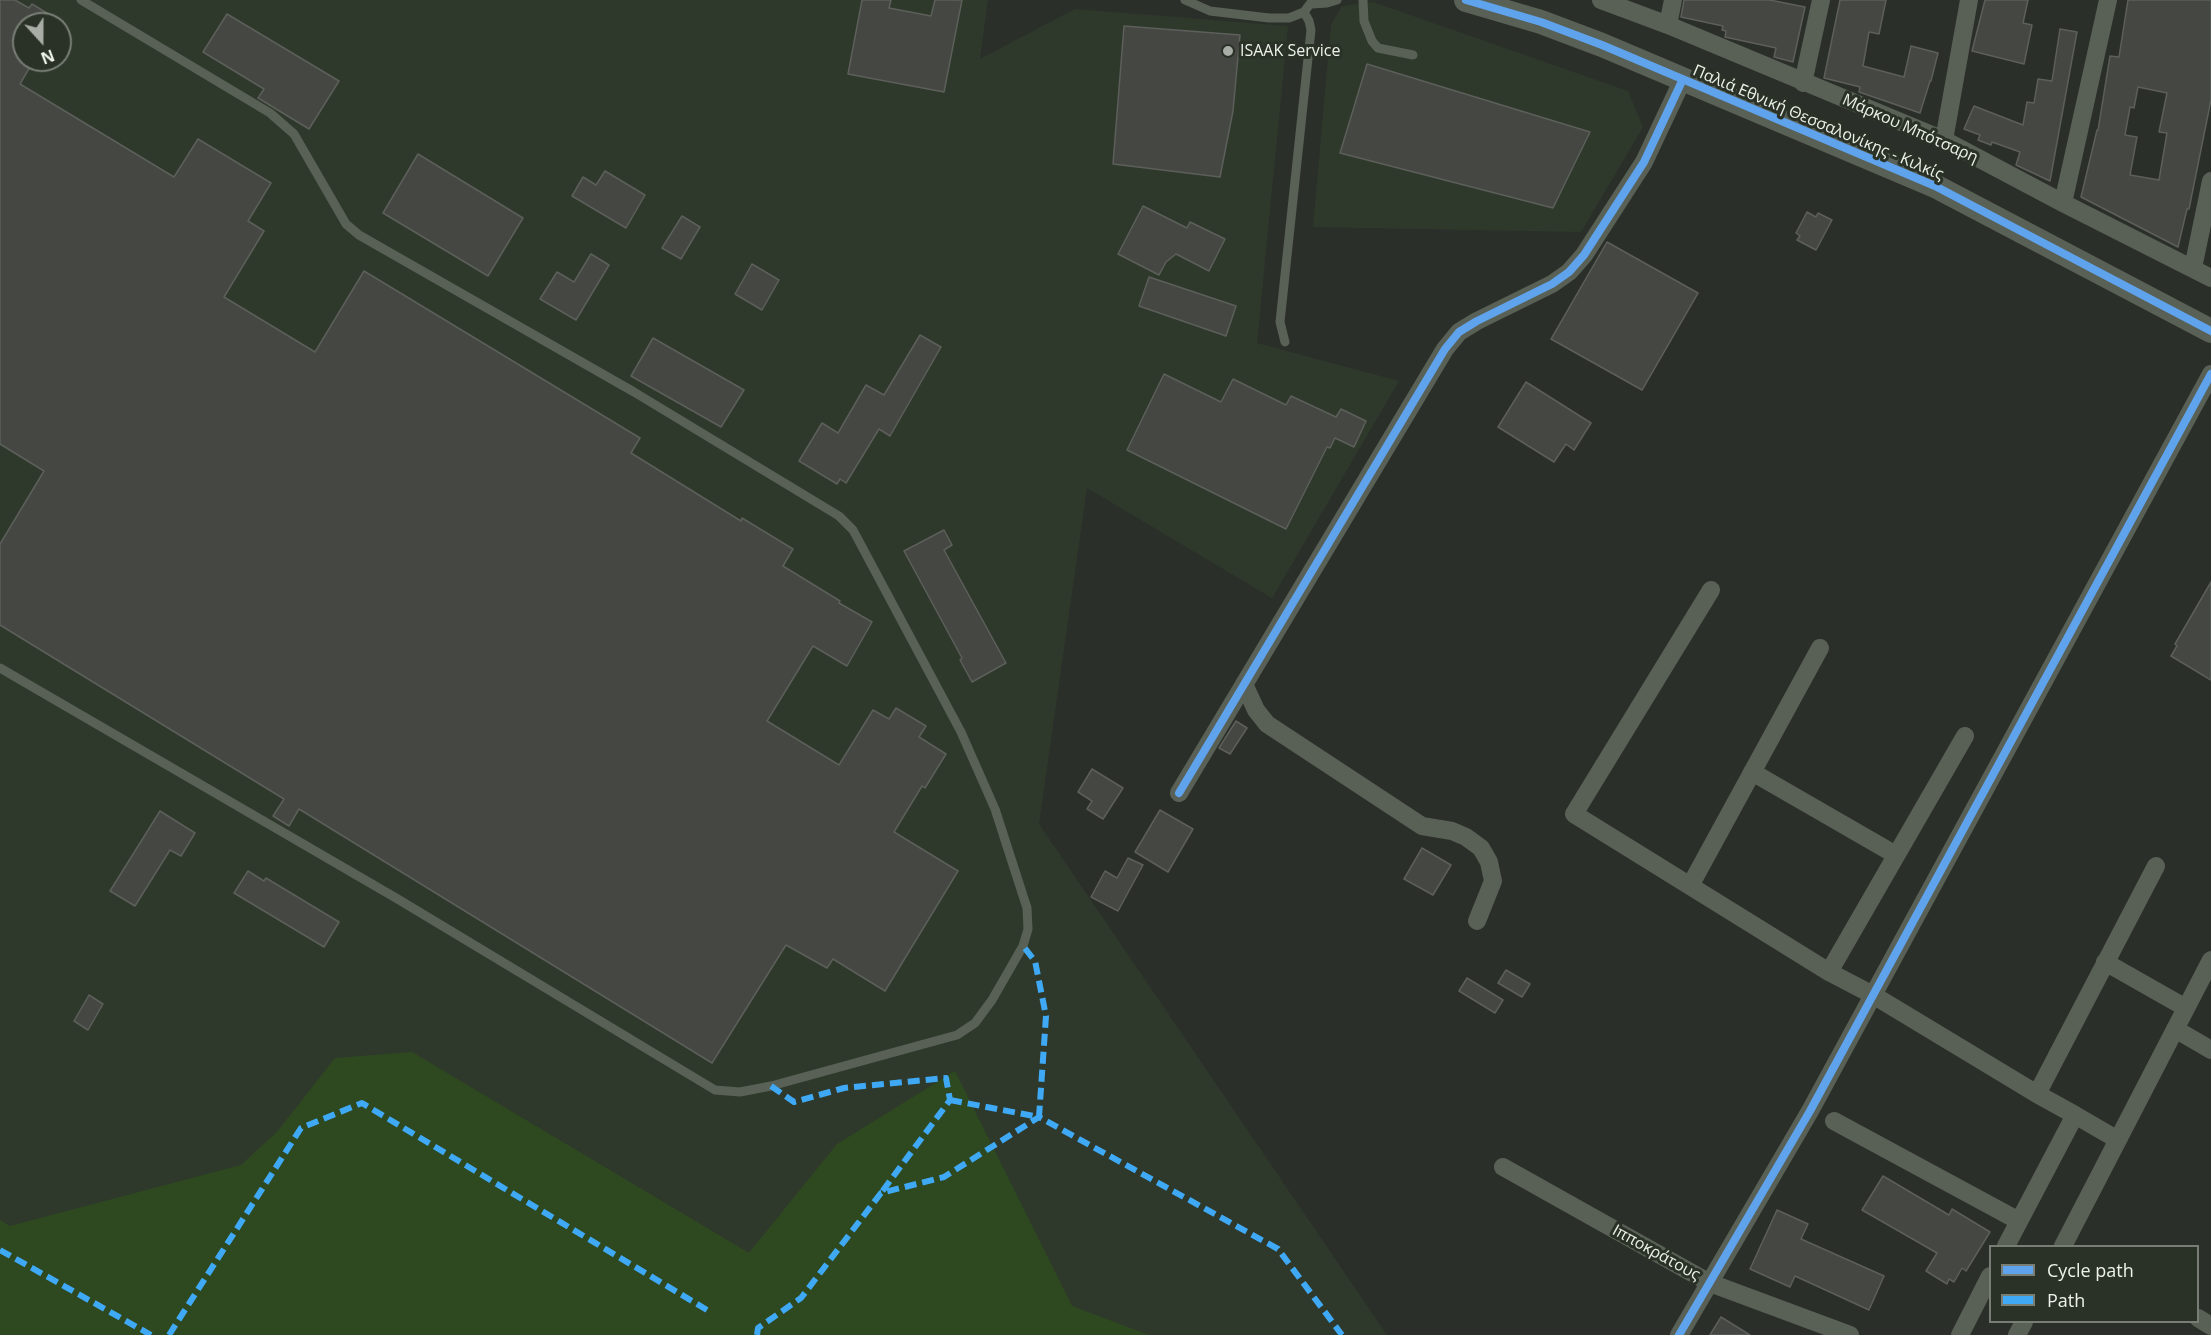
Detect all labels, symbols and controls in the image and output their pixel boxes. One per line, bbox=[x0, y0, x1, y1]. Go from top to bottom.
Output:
north arrow bbox=[12, 12, 72, 72]
place label: ISAAK Service bbox=[1240, 41, 1340, 61]
text: N bbox=[38, 44, 58, 70]
marker: ISAAK Service bbox=[1221, 44, 1235, 58]
street label: Παλιά Εθνική Θεσσαλονίκης - Κιλκίς bbox=[1690, 61, 1946, 185]
street label: Μάρκου Μπότσαρη bbox=[1839, 90, 1981, 168]
street label: Ιπποκράτους bbox=[1609, 1221, 1703, 1285]
legend bbox=[1989, 1245, 2199, 1323]
text: Cycle path bbox=[2047, 1258, 2134, 1282]
text: Path bbox=[2047, 1288, 2085, 1312]

